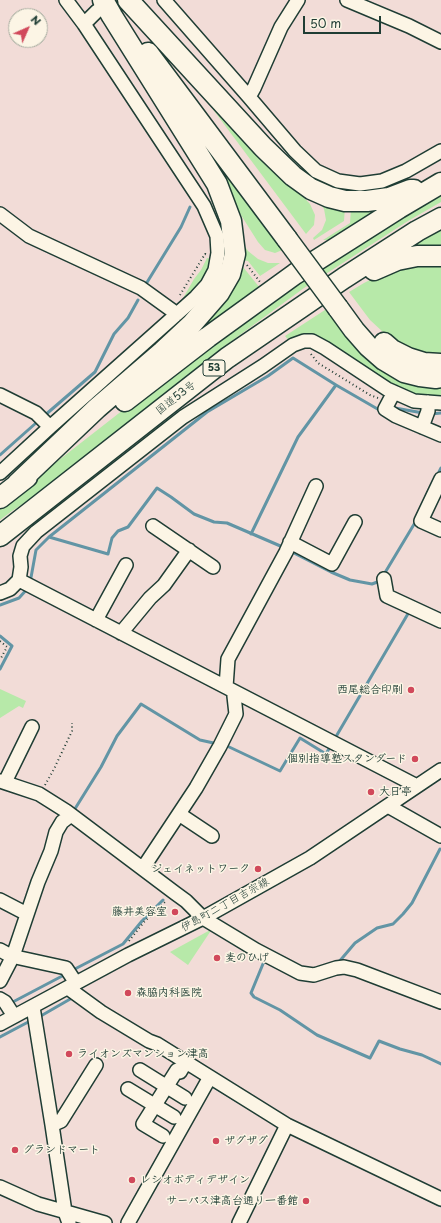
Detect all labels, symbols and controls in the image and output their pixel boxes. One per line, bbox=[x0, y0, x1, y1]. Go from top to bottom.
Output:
north arrow bbox=[8, 8, 48, 48]
scale bar bbox=[305, 8, 383, 34]
text: N bbox=[27, 11, 45, 29]
text: 50 m bbox=[310, 14, 341, 32]
road number: 53 bbox=[203, 360, 225, 376]
street label: 国道53号 bbox=[153, 378, 199, 418]
place label: 西尾総合印刷 bbox=[337, 683, 403, 697]
marker: 西尾総合印刷 bbox=[406, 685, 416, 695]
place label: 個別指導塾スタンダード bbox=[287, 752, 407, 766]
marker: 個別指導塾スタンダード bbox=[410, 754, 420, 764]
place label: 大日亭 bbox=[379, 785, 412, 799]
marker: 大日亭 bbox=[366, 787, 376, 797]
place label: ジェイネットワーク bbox=[151, 862, 250, 876]
marker: ジェイネットワーク bbox=[253, 864, 263, 874]
street label: 伊島町二丁目吉宗線 bbox=[179, 875, 271, 935]
place label: 藤井美容室 bbox=[112, 905, 167, 919]
marker: 藤井美容室 bbox=[170, 907, 180, 917]
place label: 麦のひげ bbox=[225, 951, 269, 965]
marker: 麦のひげ bbox=[212, 953, 222, 963]
place label: 森脇内科医院 bbox=[136, 986, 202, 1000]
marker: 森脇内科医院 bbox=[123, 988, 133, 998]
place label: ライオンズマンション津高 bbox=[77, 1047, 209, 1061]
marker: ライオンズマンション津高 bbox=[64, 1049, 74, 1059]
place label: ザグザグ bbox=[224, 1134, 268, 1148]
marker: ザグザグ bbox=[211, 1136, 221, 1146]
place label: グランドマート bbox=[23, 1143, 100, 1157]
marker: グランドマート bbox=[10, 1145, 20, 1155]
place label: レシオボディデザイン bbox=[140, 1173, 250, 1187]
marker: レシオボディデザイン bbox=[127, 1175, 137, 1185]
place label: サーパス津高台通り一番館 bbox=[166, 1194, 298, 1208]
marker: サーパス津高台通り一番館 bbox=[301, 1196, 311, 1206]

